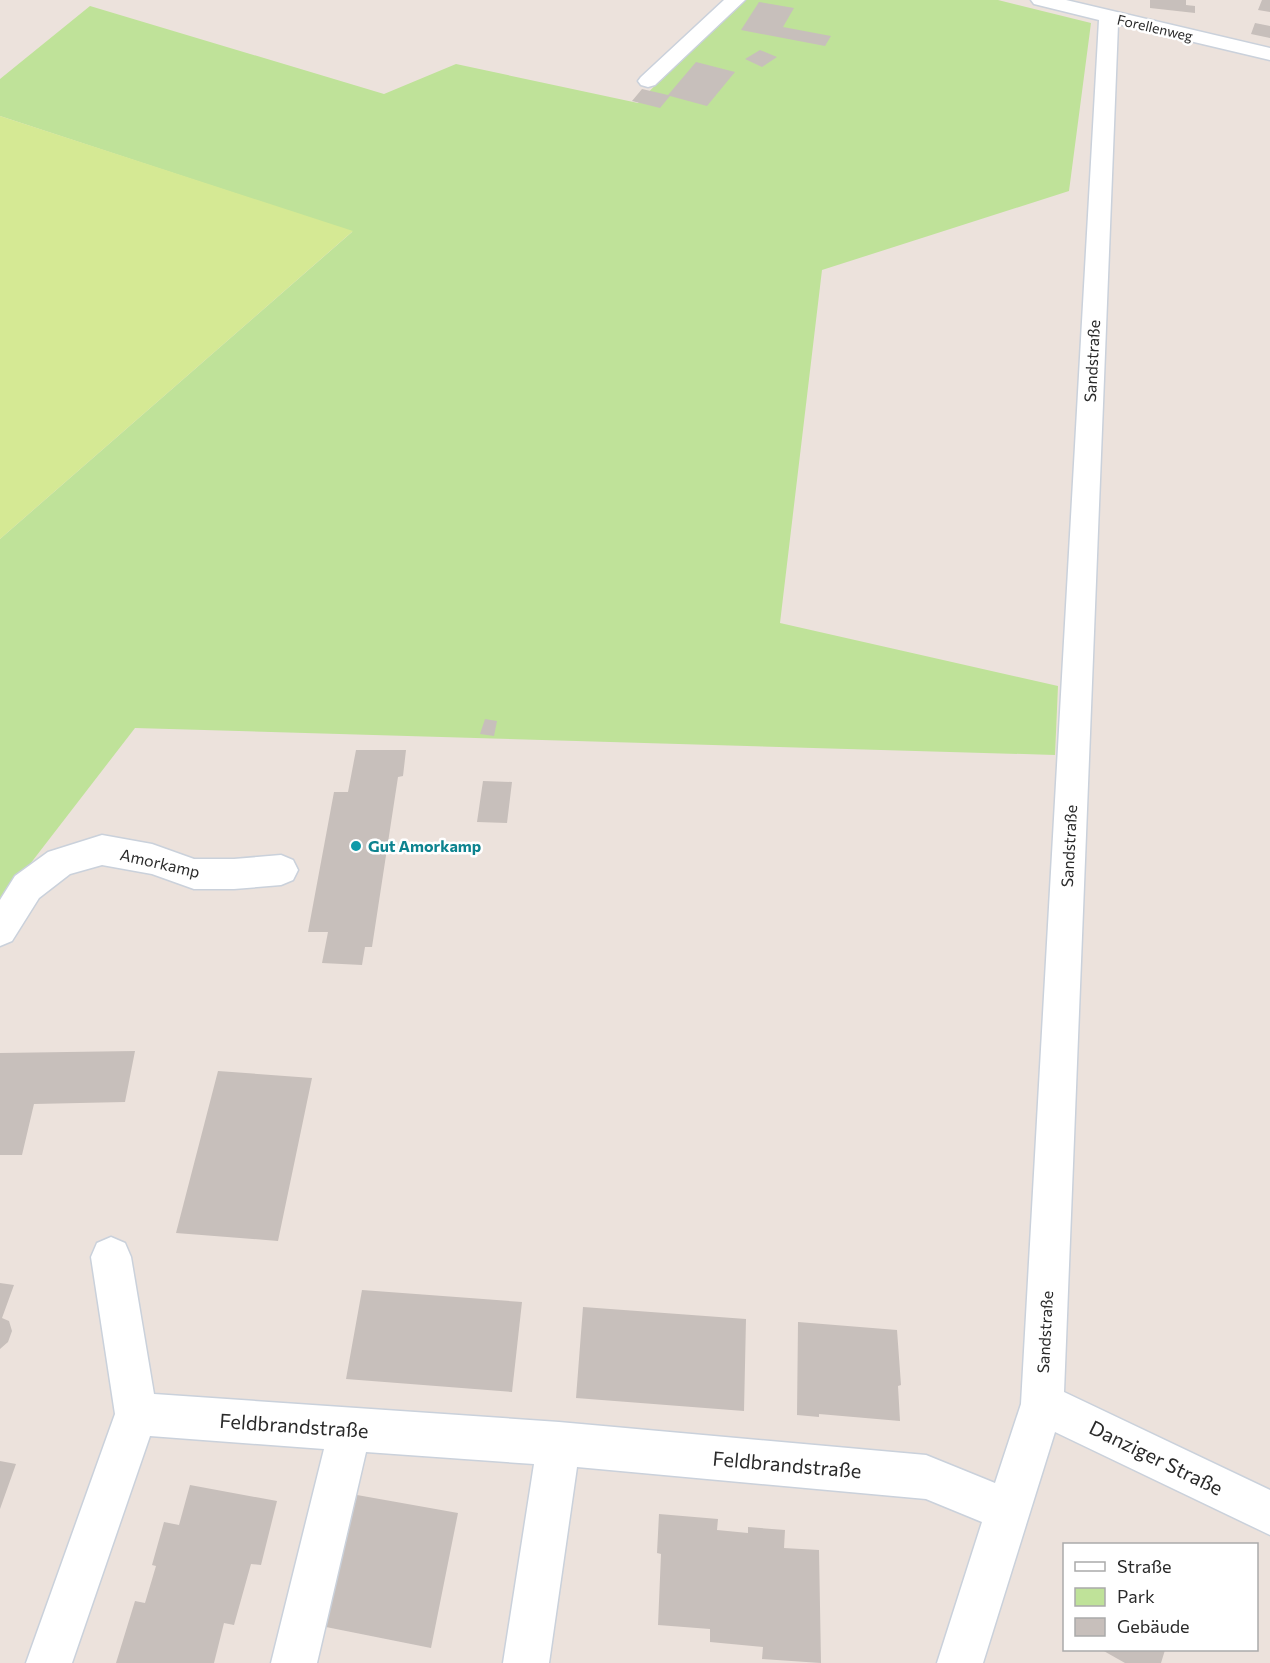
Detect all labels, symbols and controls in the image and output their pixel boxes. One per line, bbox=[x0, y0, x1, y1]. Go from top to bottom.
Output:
street label: Forellenweg bbox=[1116, 11, 1195, 45]
street label: Sandstraße bbox=[1080, 319, 1103, 403]
street label: Sandstraße bbox=[1057, 804, 1080, 888]
place label: Gut Amorkamp bbox=[368, 836, 481, 855]
marker: Gut Amorkamp bbox=[349, 839, 363, 853]
street label: Amorkamp bbox=[118, 844, 202, 881]
street label: Sandstraße bbox=[1033, 1290, 1056, 1374]
street label: Feldbrandstraße bbox=[219, 1408, 369, 1442]
street label: Danziger Straße bbox=[1086, 1414, 1227, 1500]
street label: Feldbrandstraße bbox=[712, 1446, 863, 1482]
legend bbox=[1063, 1543, 1258, 1651]
text: Straße bbox=[1117, 1555, 1172, 1577]
text: Park bbox=[1117, 1585, 1155, 1607]
text: Gebäude bbox=[1117, 1615, 1190, 1637]

